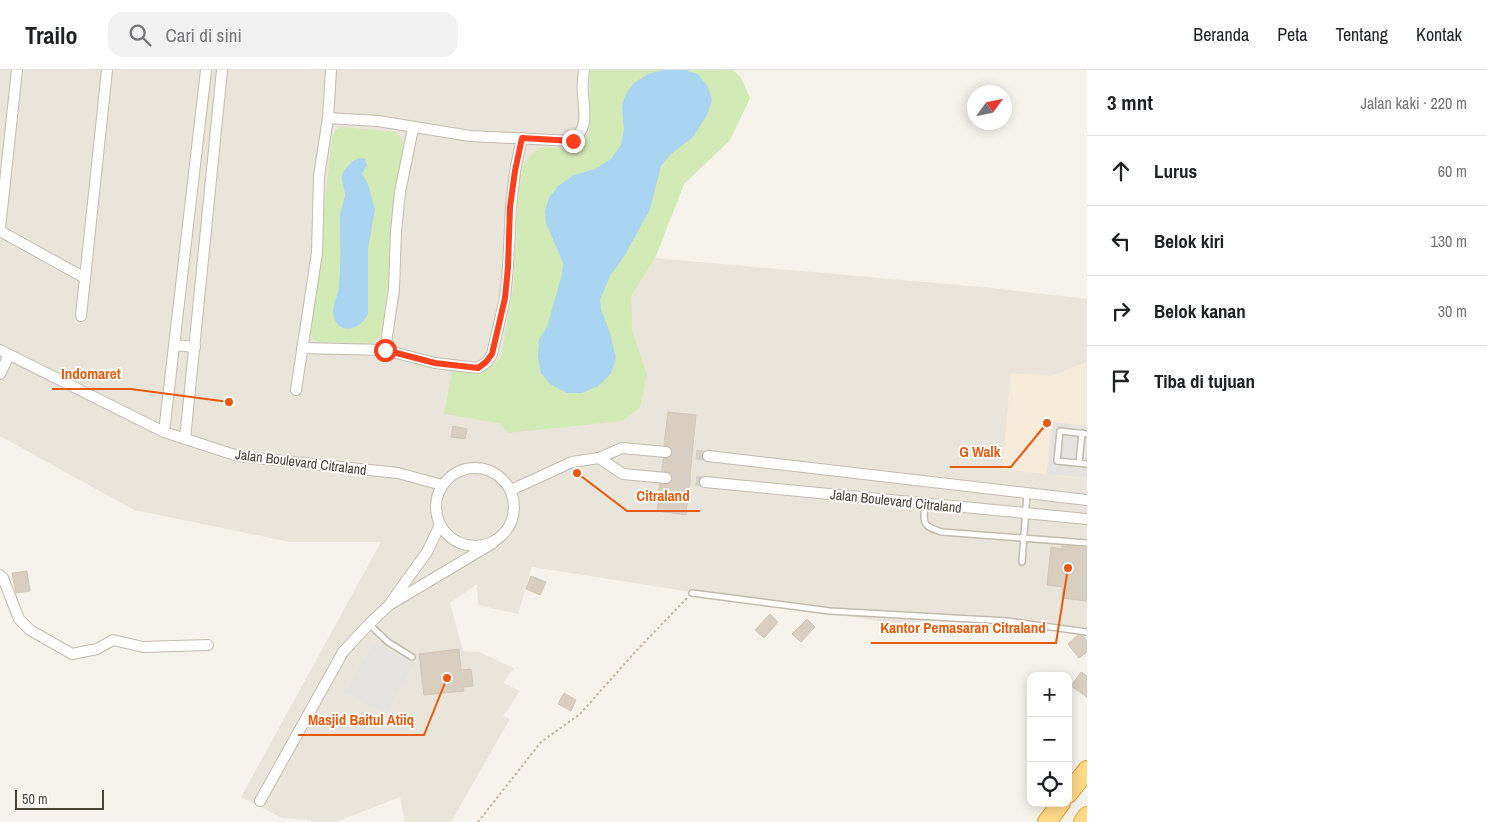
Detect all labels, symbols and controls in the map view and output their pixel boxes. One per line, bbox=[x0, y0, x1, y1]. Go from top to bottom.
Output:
search box bbox=[108, 12, 458, 57]
text: Trailo bbox=[25, 19, 78, 51]
icon: search bbox=[126, 21, 154, 49]
text: Cari di sini bbox=[166, 22, 242, 48]
text: Beranda bbox=[1193, 22, 1249, 47]
text: Peta bbox=[1277, 22, 1308, 47]
text: Tentang bbox=[1336, 22, 1388, 47]
text: Kontak bbox=[1416, 22, 1462, 47]
north arrow bbox=[967, 85, 1012, 130]
text: 3 mnt bbox=[1107, 88, 1153, 117]
text: Jalan kaki · 220 m bbox=[1361, 92, 1467, 114]
route end bbox=[562, 130, 585, 153]
icon: ahead bbox=[1107, 157, 1135, 185]
text: Lurus bbox=[1154, 158, 1197, 184]
text: 60 m bbox=[1438, 160, 1467, 182]
icon: left bbox=[1107, 227, 1135, 255]
text: Belok kiri bbox=[1154, 228, 1224, 254]
text: 130 m bbox=[1431, 230, 1467, 252]
icon: right bbox=[1107, 297, 1135, 325]
text: Belok kanan bbox=[1154, 298, 1246, 324]
text: 30 m bbox=[1438, 300, 1467, 322]
route start bbox=[374, 339, 397, 362]
callout: Indomaret bbox=[52, 359, 131, 389]
text: Indomaret bbox=[61, 363, 121, 384]
icon: arrive bbox=[1107, 367, 1135, 395]
text: Tiba di tujuan bbox=[1154, 368, 1255, 394]
callout: G Walk bbox=[950, 437, 1011, 467]
text: G Walk bbox=[959, 441, 1001, 462]
street label: Jalan Boulevard Citraland bbox=[234, 445, 368, 479]
callout: Citraland bbox=[627, 481, 700, 511]
text: Citraland bbox=[636, 485, 690, 506]
street label: Jalan Boulevard Citraland bbox=[829, 485, 963, 517]
callout: Kantor Pemasaran Citraland bbox=[871, 613, 1056, 643]
text: Kantor Pemasaran Citraland bbox=[880, 617, 1046, 638]
map controls bbox=[1027, 672, 1072, 807]
button: + bbox=[1027, 672, 1072, 717]
callout: Masjid Baitul Atiiq bbox=[298, 705, 424, 735]
text: Masjid Baitul Atiiq bbox=[308, 709, 414, 730]
button: − bbox=[1027, 717, 1072, 762]
button: locate bbox=[1027, 762, 1072, 807]
scale bar bbox=[15, 787, 104, 810]
text: 50 m bbox=[22, 790, 48, 808]

